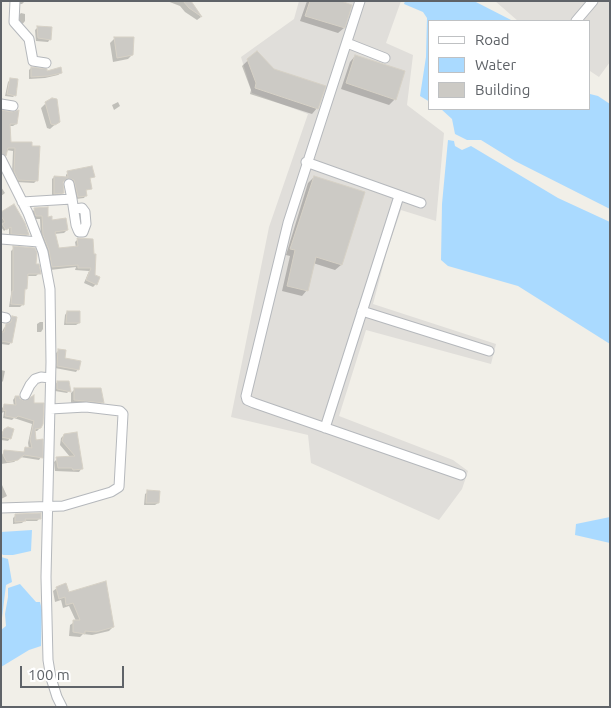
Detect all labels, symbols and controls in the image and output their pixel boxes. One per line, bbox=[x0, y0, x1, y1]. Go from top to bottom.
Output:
legend bbox=[428, 20, 591, 110]
text: Road bbox=[475, 31, 510, 48]
text: Water bbox=[475, 56, 516, 73]
text: Building bbox=[475, 81, 530, 98]
scale bar bbox=[22, 656, 126, 688]
text: 100 m bbox=[28, 666, 70, 683]

